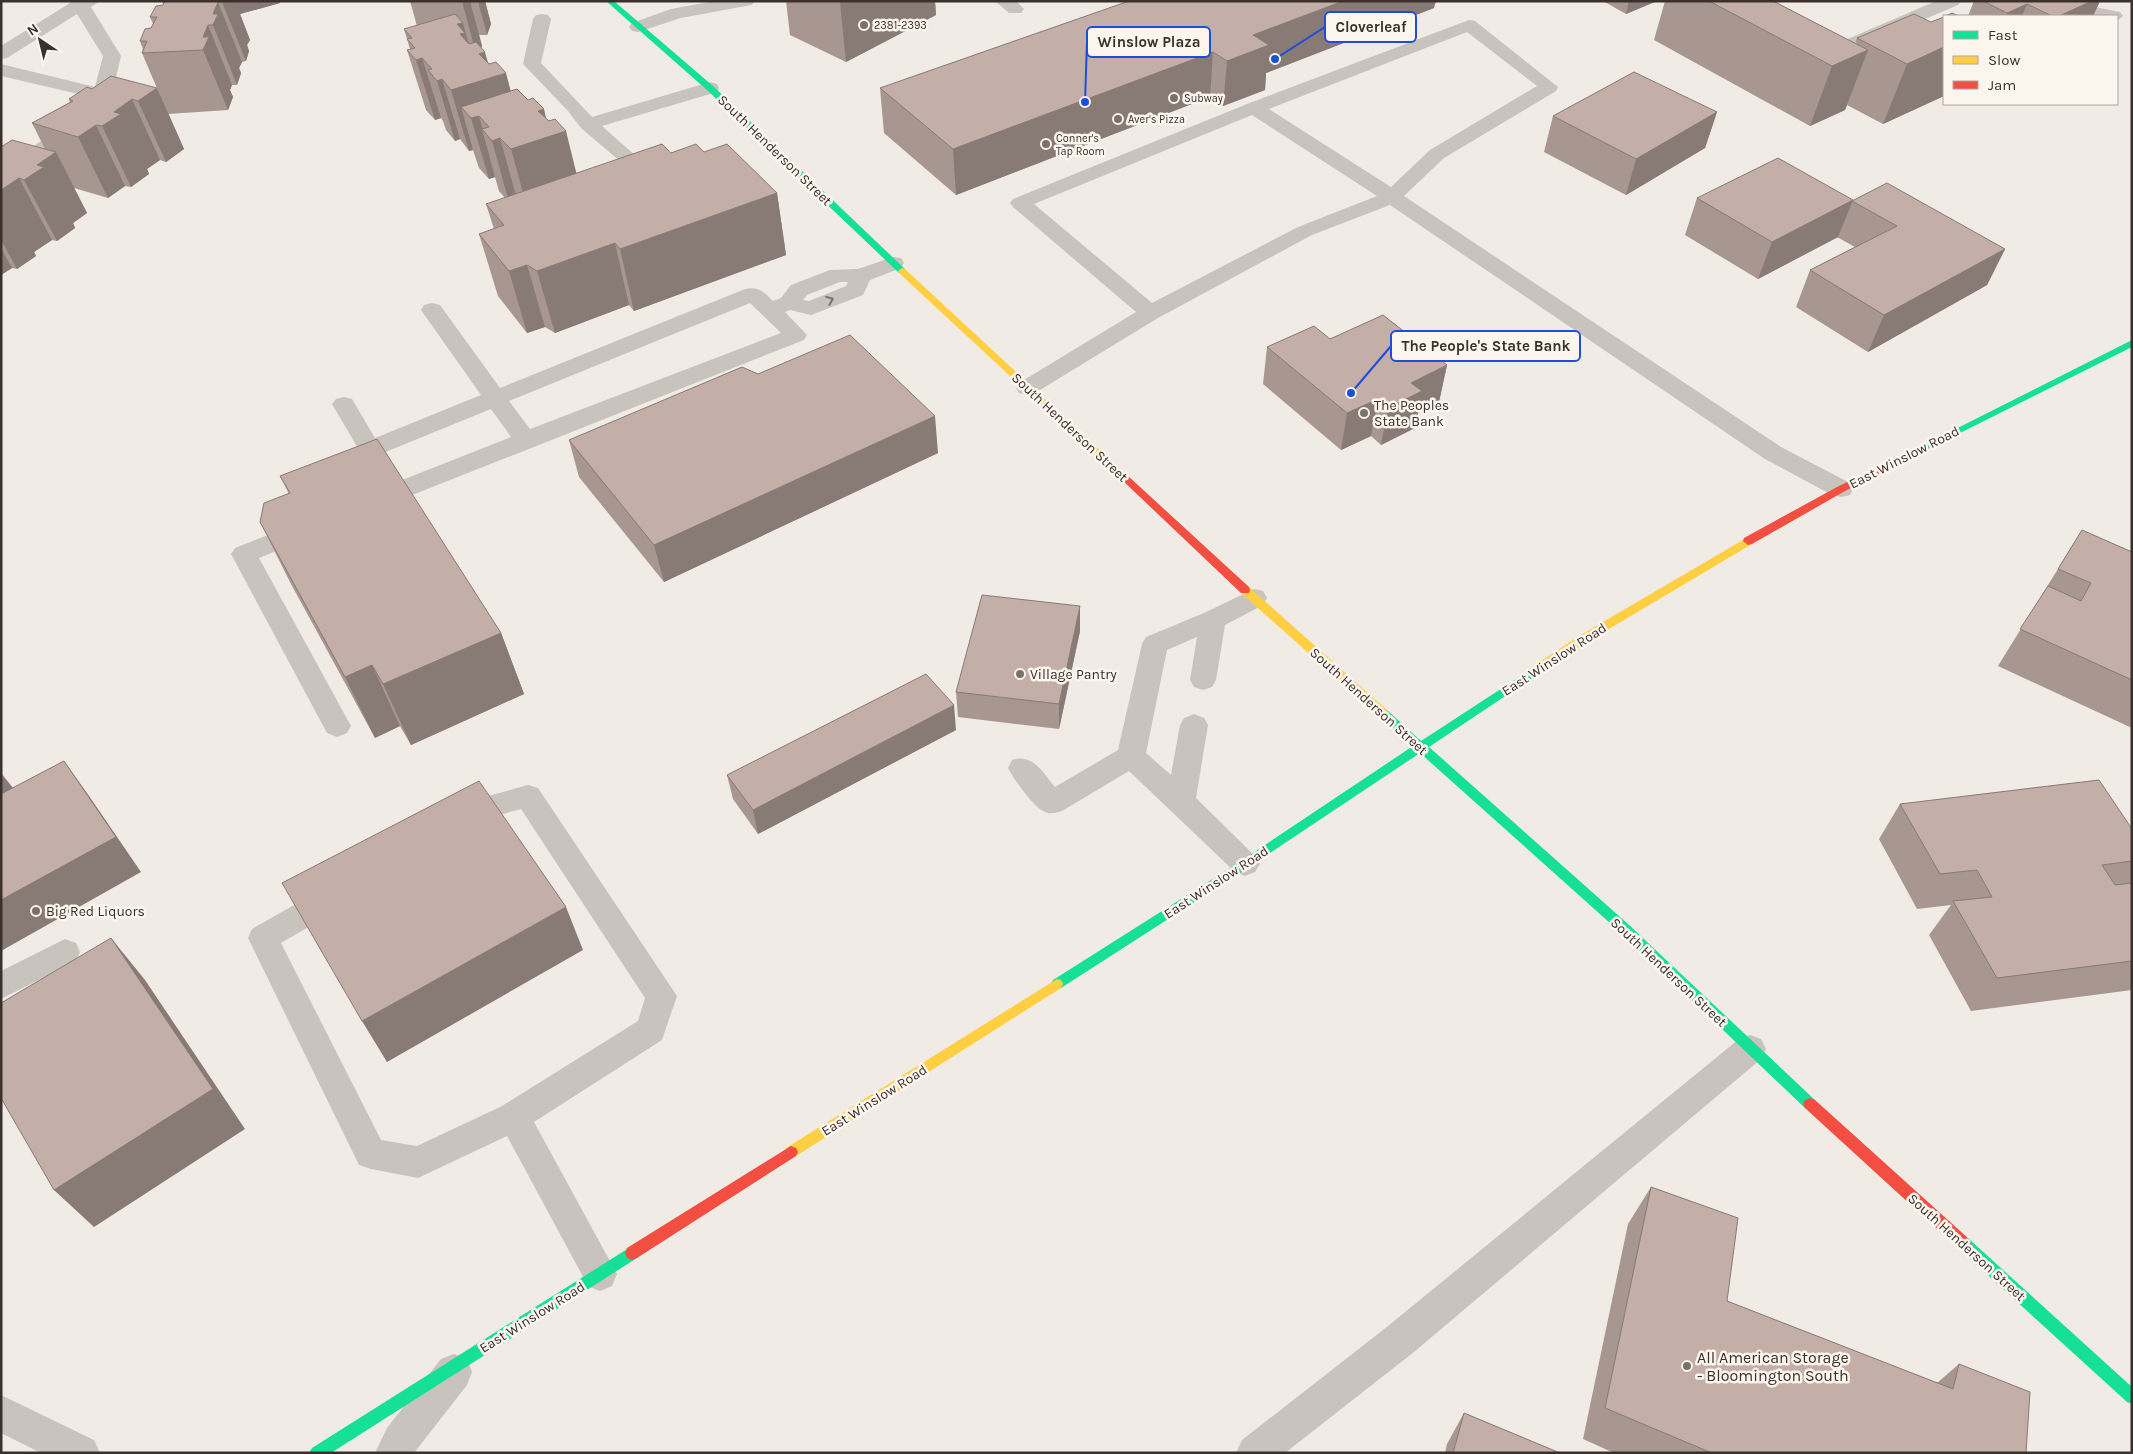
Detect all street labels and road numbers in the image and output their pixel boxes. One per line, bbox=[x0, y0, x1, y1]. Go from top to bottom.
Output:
street label: South Henderson Street bbox=[714, 91, 835, 209]
street label: South Henderson Street bbox=[1008, 369, 1131, 486]
street label: East Winslow Road bbox=[1846, 422, 1962, 493]
street label: East Winslow Road bbox=[1499, 619, 1610, 700]
street label: South Henderson Street bbox=[1306, 644, 1431, 759]
street label: East Winslow Road bbox=[1161, 842, 1272, 923]
street label: South Henderson Street bbox=[1607, 914, 1730, 1031]
street label: East Winslow Road bbox=[818, 1061, 930, 1140]
street label: South Henderson Street bbox=[1904, 1190, 2029, 1305]
street label: East Winslow Road bbox=[476, 1278, 588, 1357]

